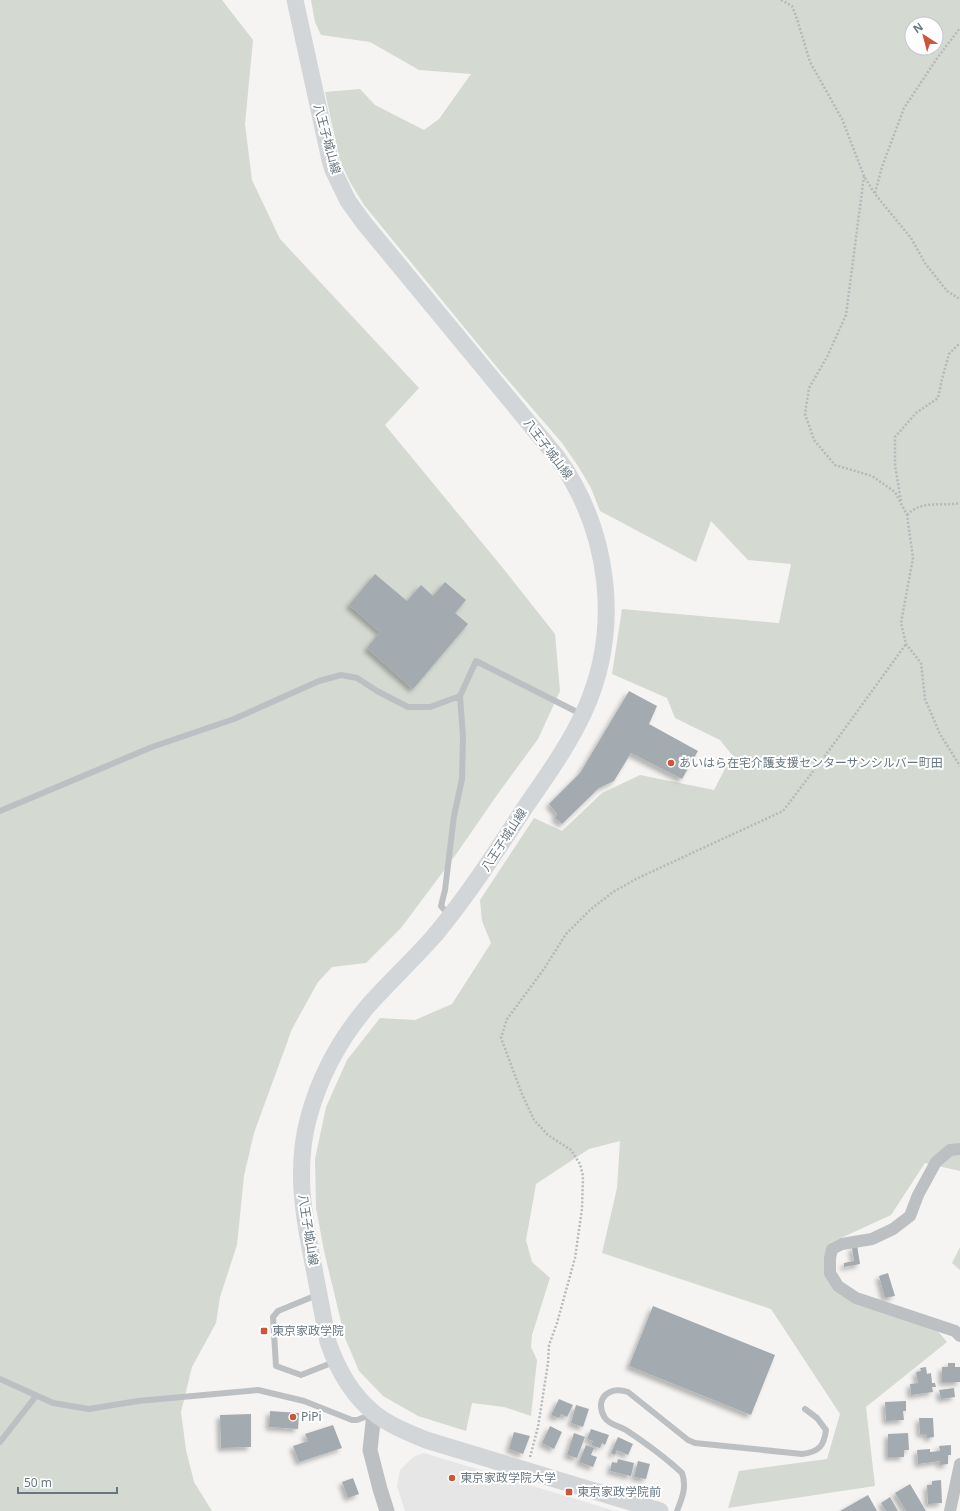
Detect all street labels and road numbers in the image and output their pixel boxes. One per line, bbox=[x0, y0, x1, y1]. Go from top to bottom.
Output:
street label: 八王子城山線 bbox=[310, 102, 345, 176]
street label: 八王子城山線 bbox=[520, 415, 577, 483]
street label: 八王子城山線 bbox=[477, 805, 530, 875]
street label: 八王子城山線 bbox=[294, 1193, 323, 1267]

